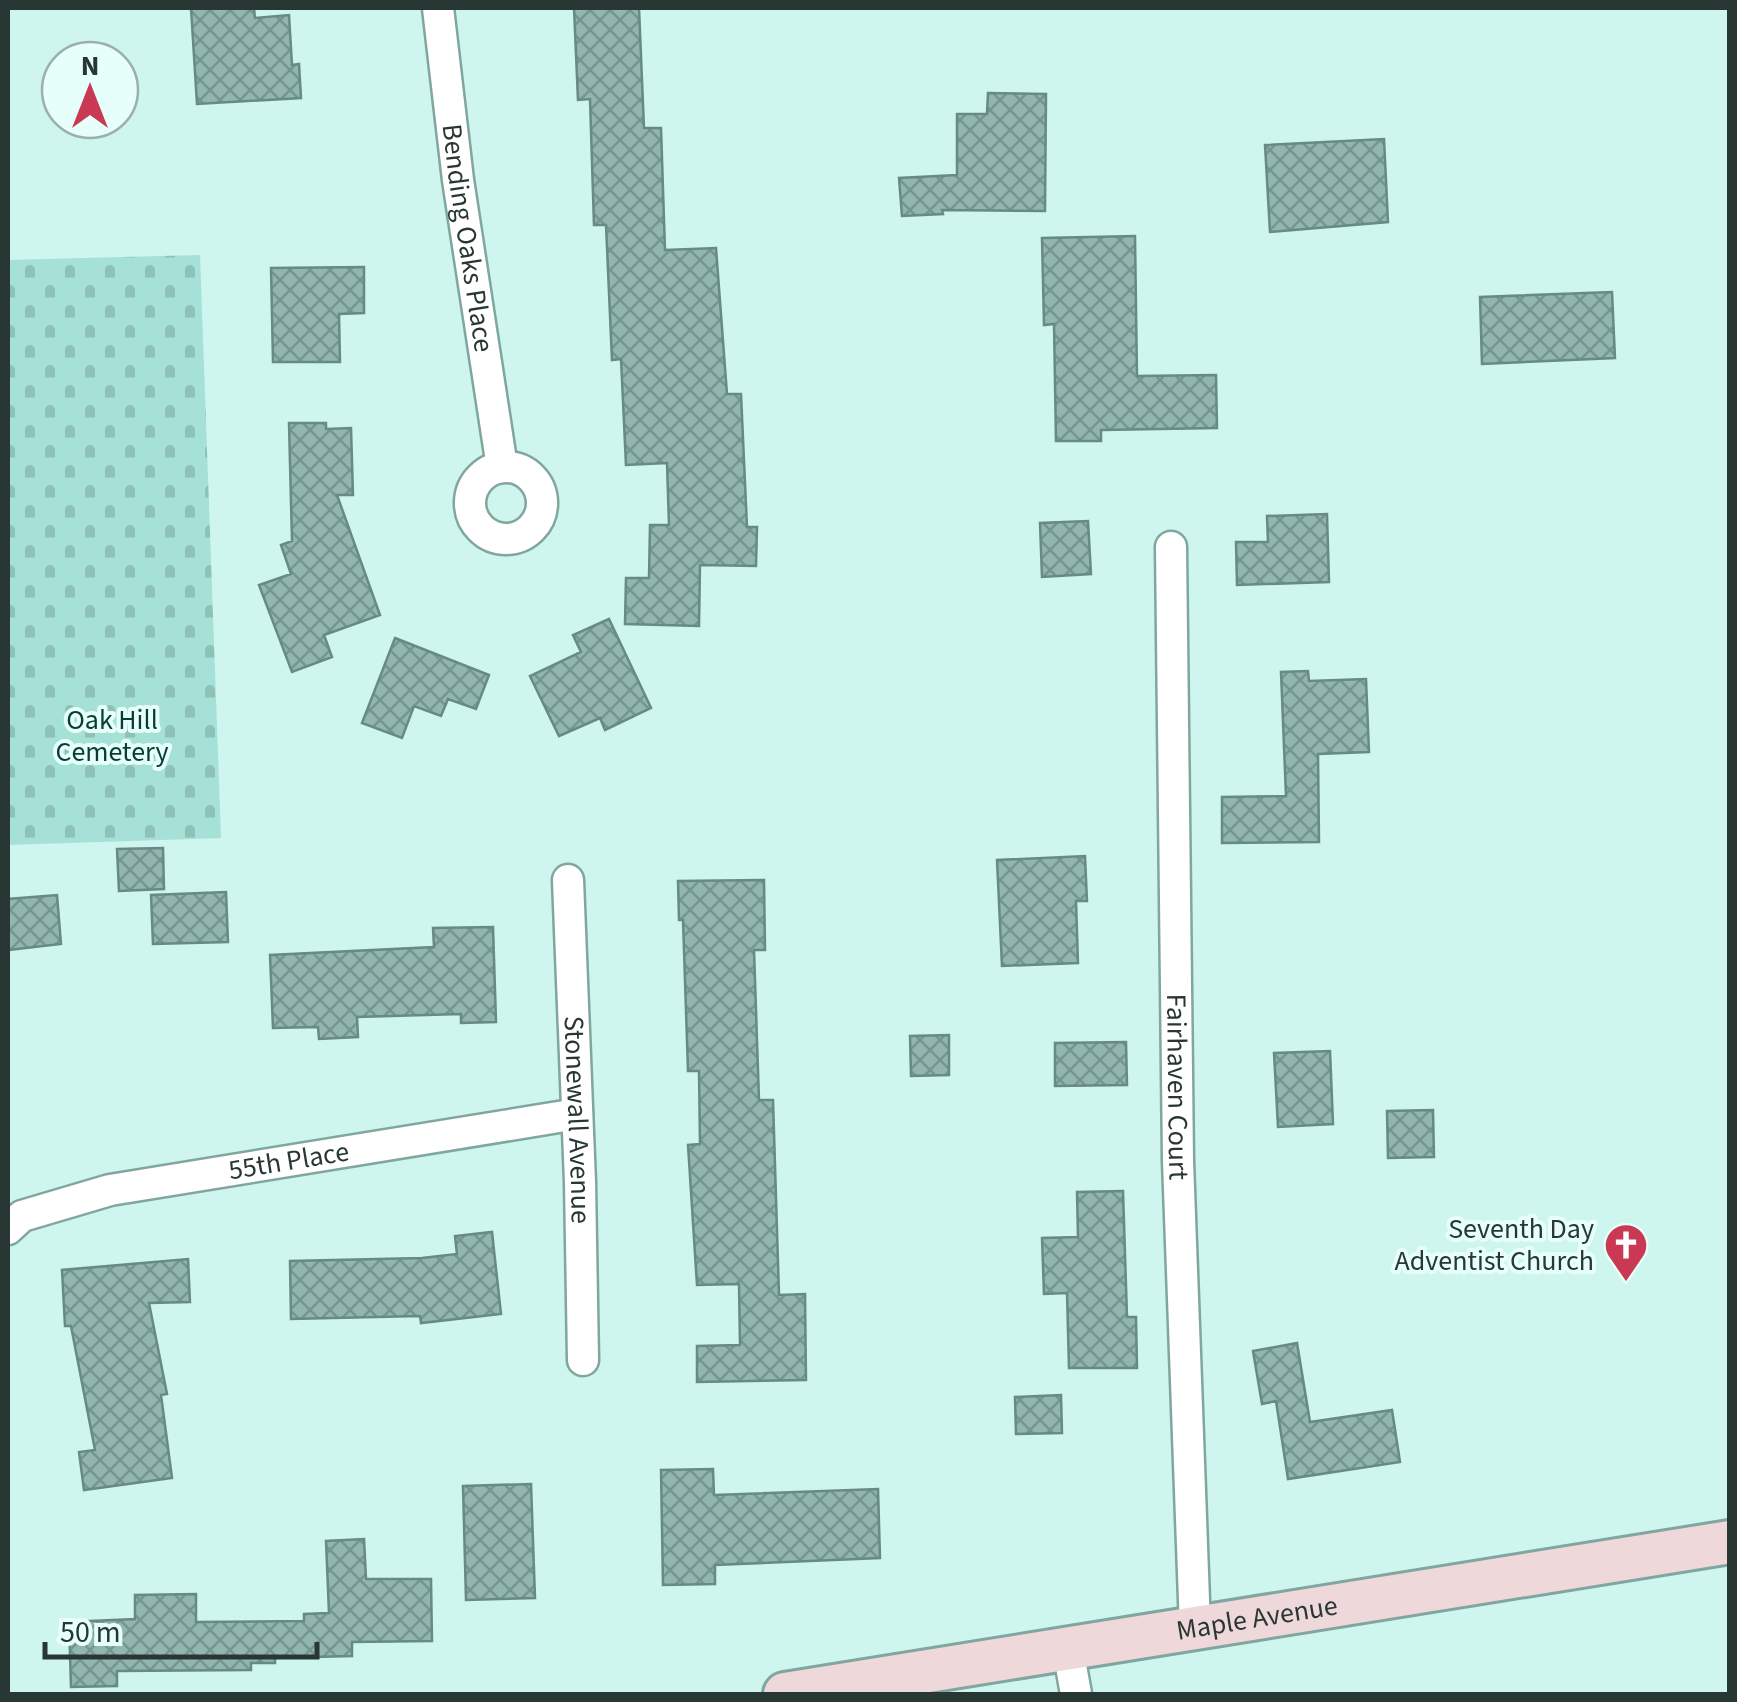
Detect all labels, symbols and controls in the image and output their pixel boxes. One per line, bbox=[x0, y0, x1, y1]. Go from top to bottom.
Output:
north arrow bbox=[40, 40, 140, 140]
text: N bbox=[81, 46, 99, 86]
street label: Bending Oaks Place bbox=[432, 122, 504, 355]
park label: Oak Hill Cemetery bbox=[55, 700, 169, 772]
street label: Fairhaven Court bbox=[1156, 994, 1199, 1181]
street label: Stonewall Avenue bbox=[553, 1015, 601, 1224]
street label: 55th Place bbox=[226, 1131, 352, 1190]
place label: Seventh Day Adventist Church bbox=[1395, 1209, 1594, 1281]
church icon: Seventh Day Adventist Church bbox=[1603, 1222, 1649, 1283]
street label: Maple Avenue bbox=[1173, 1585, 1341, 1651]
scale bar bbox=[45, 1597, 318, 1659]
text: 50 m bbox=[60, 1611, 121, 1654]

